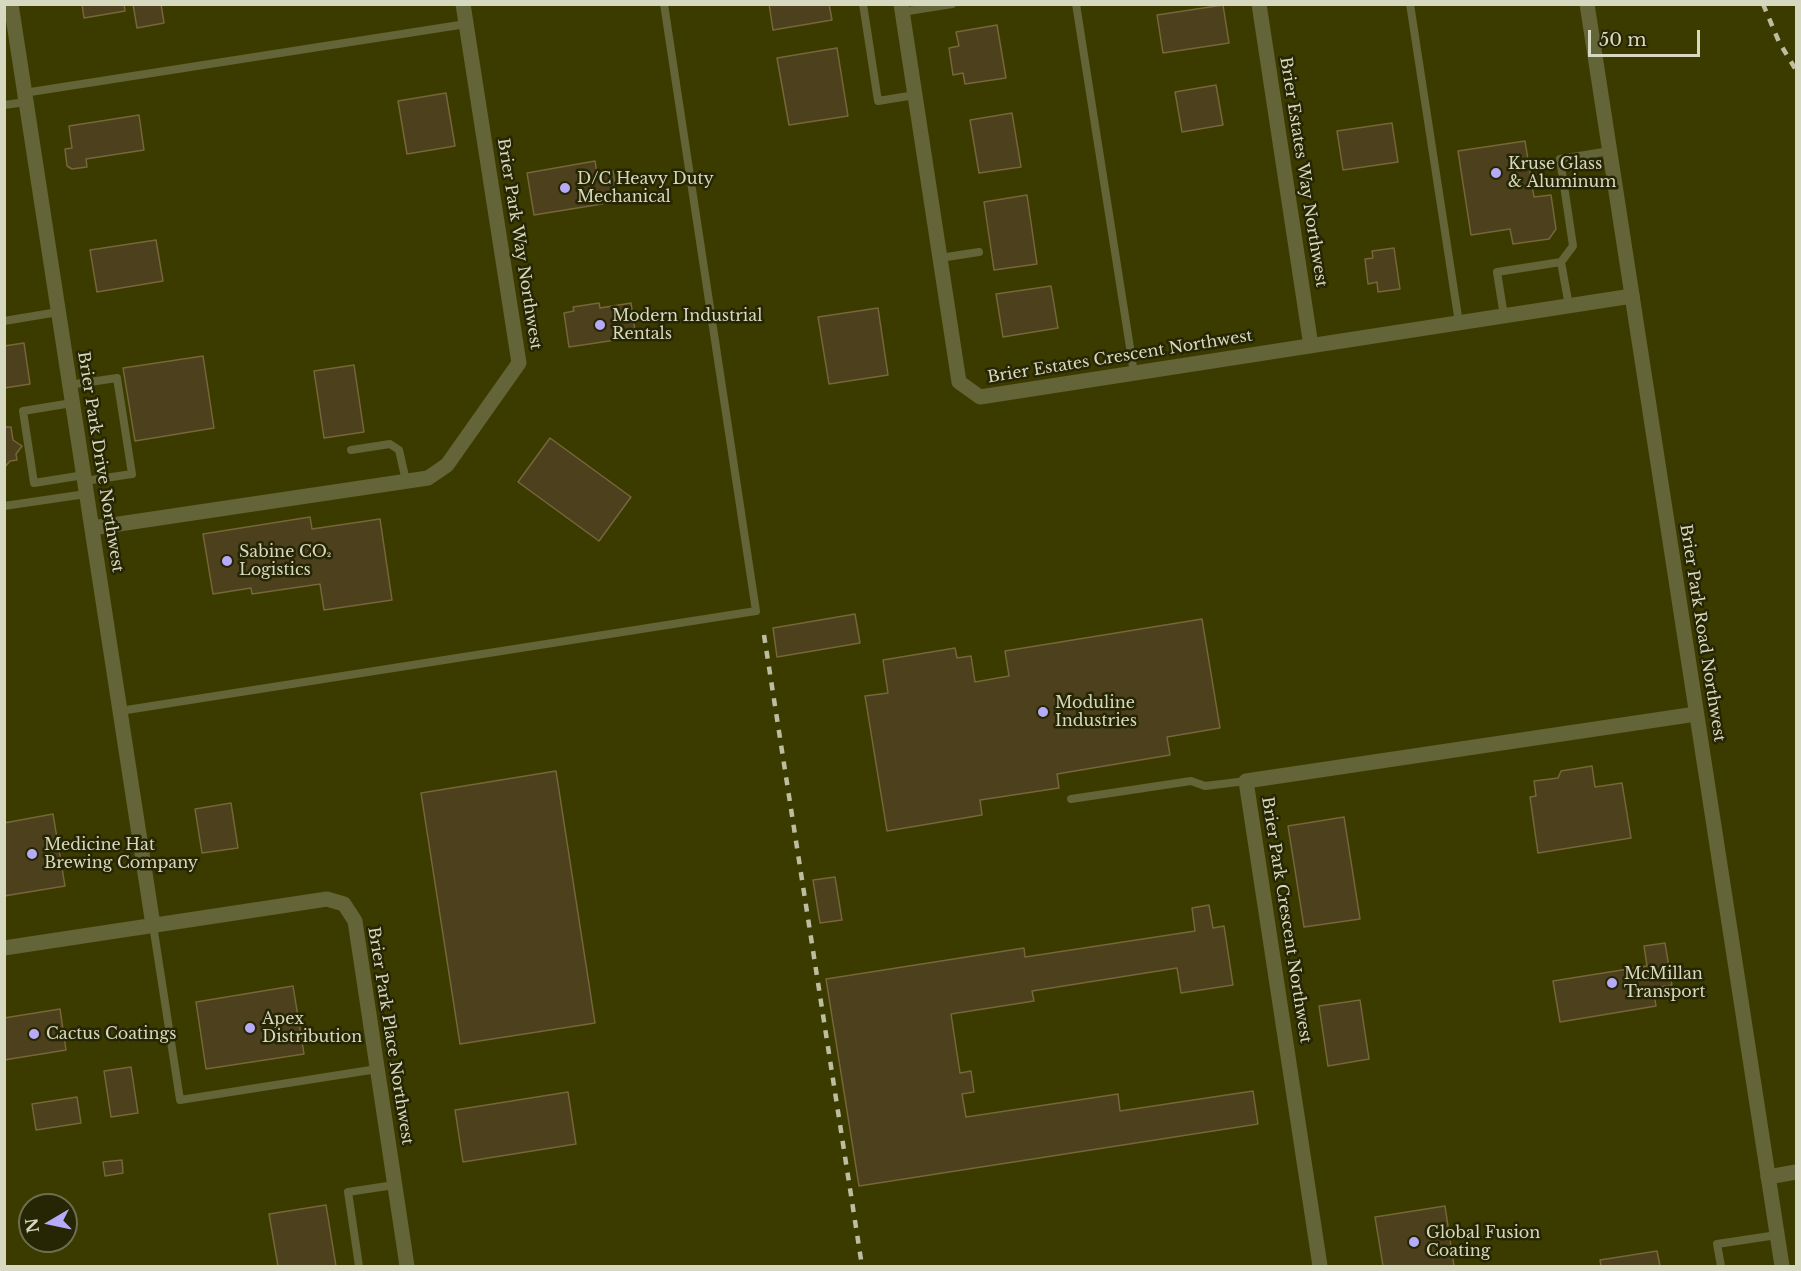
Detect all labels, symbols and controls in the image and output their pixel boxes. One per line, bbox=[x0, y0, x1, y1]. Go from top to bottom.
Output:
scale bar bbox=[1591, 18, 1704, 56]
text: 50 m bbox=[1599, 29, 1647, 51]
street label: Brier Estates Way Northwest bbox=[1275, 55, 1331, 289]
street label: Brier Park Way Northwest bbox=[493, 137, 545, 351]
place label: Kruse Glass & Aluminum bbox=[1508, 154, 1616, 192]
marker: Kruse Glass & Aluminum bbox=[1489, 166, 1503, 180]
place label: D/C Heavy Duty Mechanical bbox=[577, 169, 714, 207]
marker: D/C Heavy Duty Mechanical bbox=[558, 181, 572, 195]
place label: Modern Industrial Rentals bbox=[612, 306, 762, 344]
marker: Modern Industrial Rentals bbox=[593, 318, 607, 332]
street label: Brier Estates Crescent Northwest bbox=[986, 327, 1254, 387]
street label: Brier Park Drive Northwest bbox=[73, 350, 127, 574]
street label: Brier Park Road Northwest bbox=[1675, 523, 1729, 743]
place label: Sabine CO₂ Logistics bbox=[239, 542, 331, 580]
marker: Sabine CO₂ Logistics bbox=[220, 554, 234, 568]
place label: Moduline Industries bbox=[1055, 693, 1137, 731]
marker: Moduline Industries bbox=[1036, 705, 1050, 719]
street label: Brier Park Crescent Northwest bbox=[1257, 795, 1315, 1045]
place label: Medicine Hat Brewing Company bbox=[44, 835, 198, 873]
marker: Medicine Hat Brewing Company bbox=[25, 847, 39, 861]
street label: Brier Park Place Northwest bbox=[363, 926, 417, 1146]
place label: McMillan Transport bbox=[1624, 964, 1705, 1002]
marker: McMillan Transport bbox=[1605, 976, 1619, 990]
place label: Apex Distribution bbox=[262, 1009, 362, 1047]
marker: Apex Distribution bbox=[243, 1021, 257, 1035]
place label: Cactus Coatings bbox=[46, 1024, 176, 1044]
marker: Cactus Coatings bbox=[27, 1027, 41, 1041]
north arrow bbox=[18, 1193, 78, 1253]
text: N bbox=[21, 1217, 43, 1235]
place label: Global Fusion Coating bbox=[1426, 1223, 1540, 1261]
marker: Global Fusion Coating bbox=[1407, 1235, 1421, 1249]

